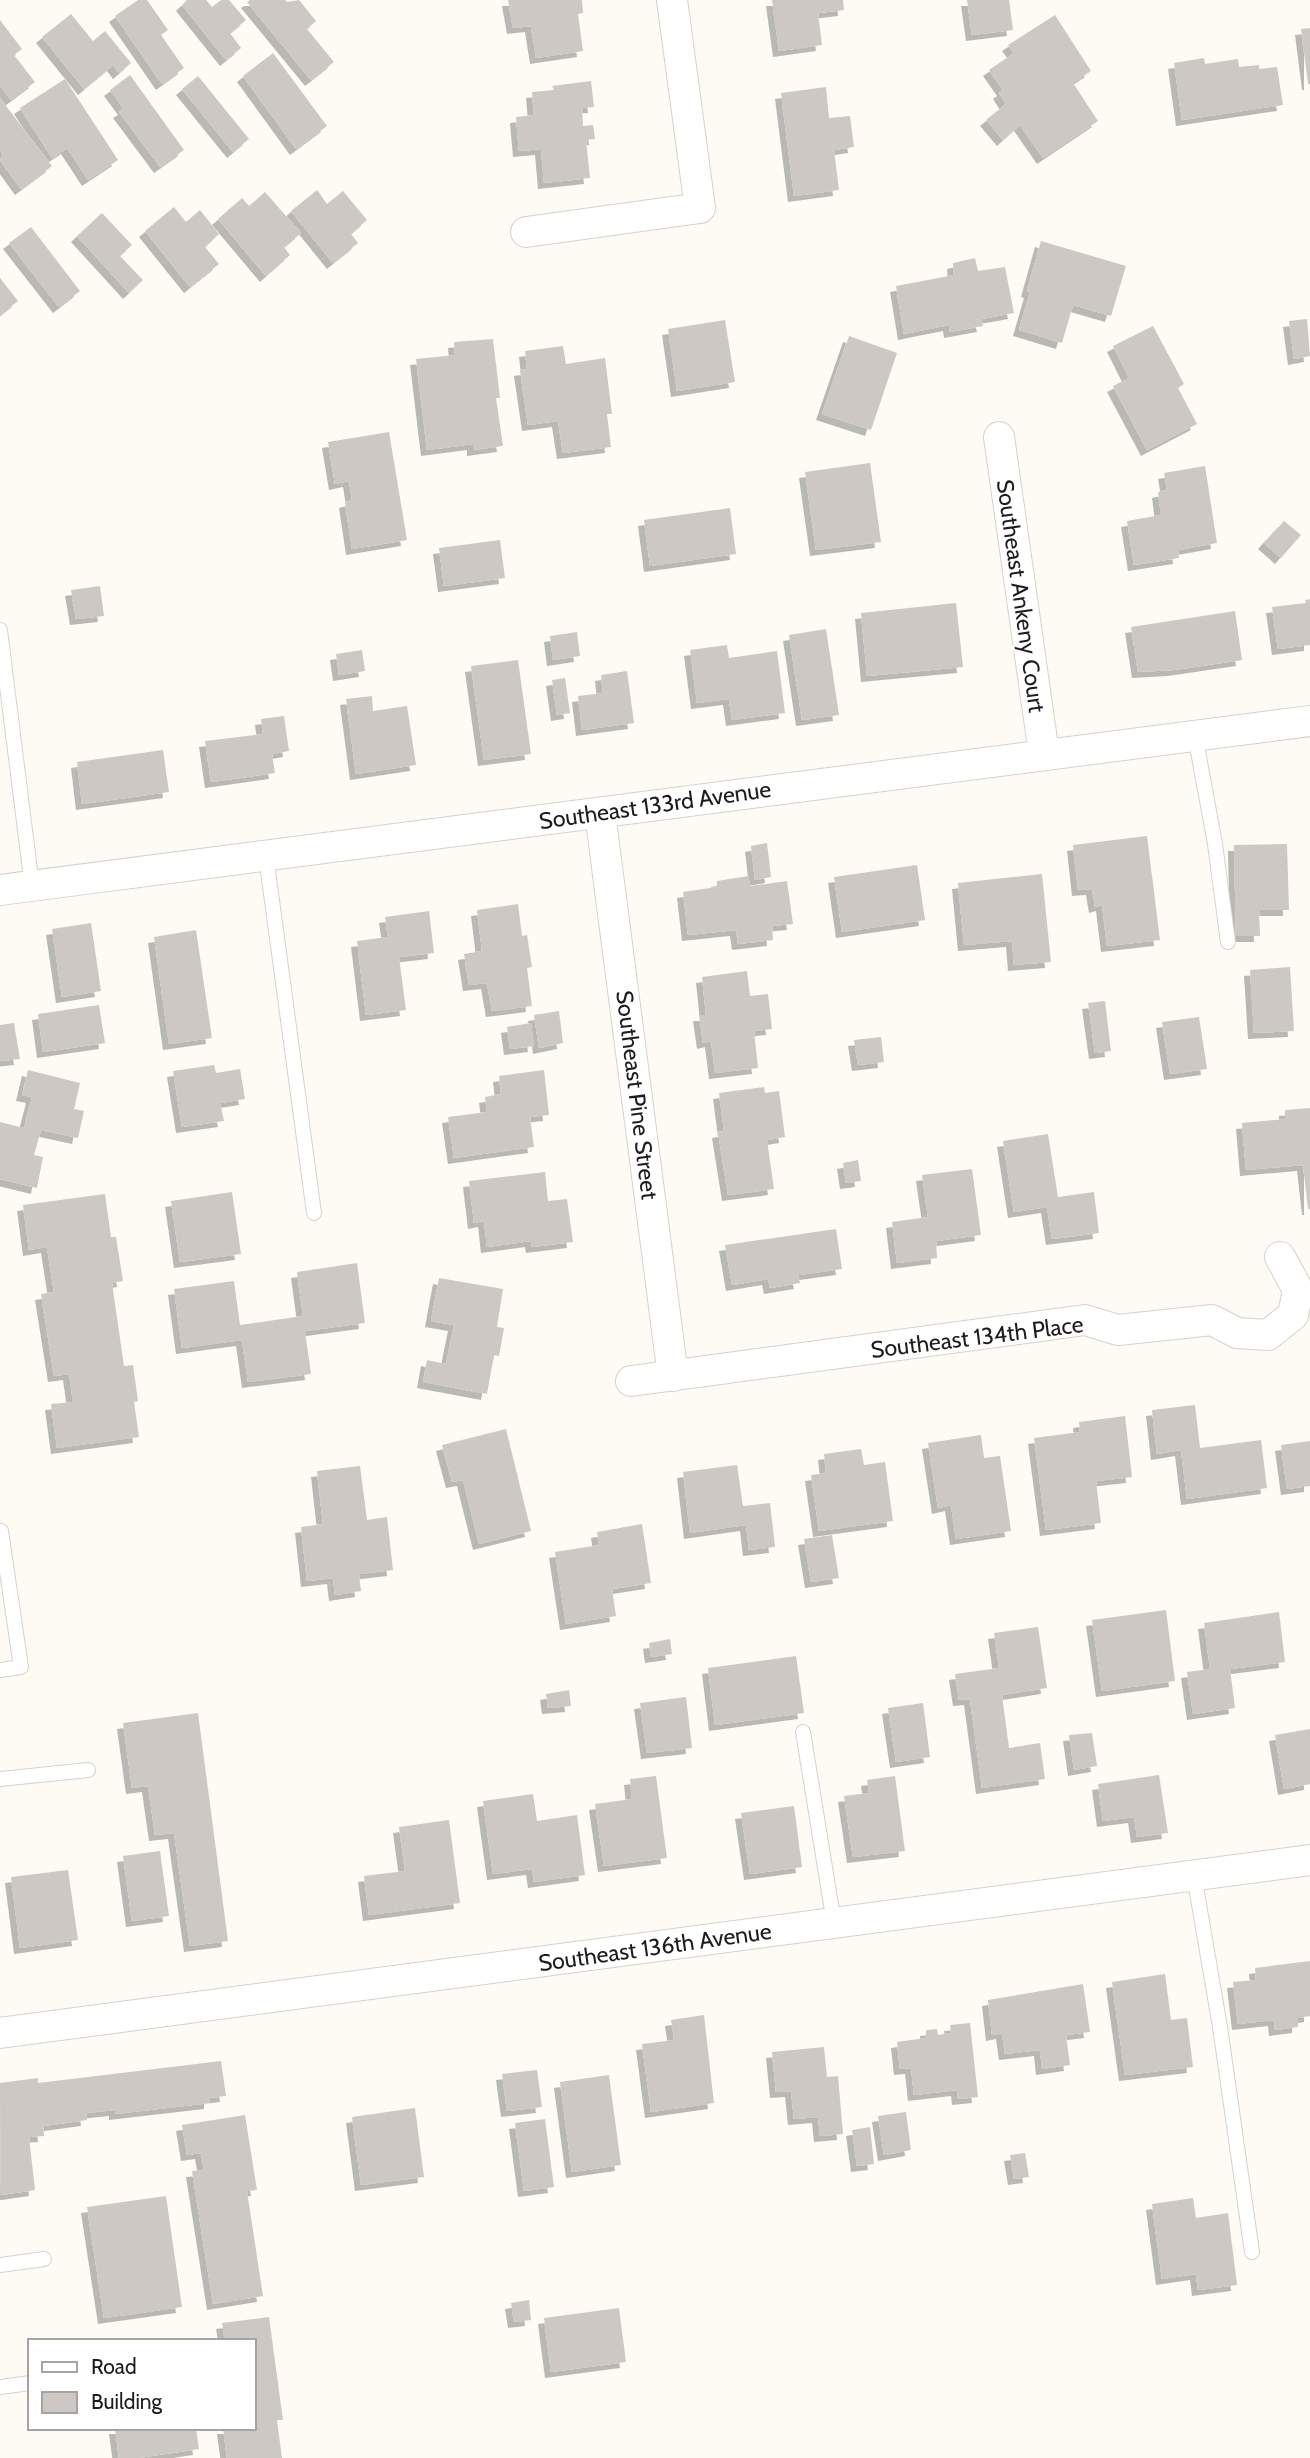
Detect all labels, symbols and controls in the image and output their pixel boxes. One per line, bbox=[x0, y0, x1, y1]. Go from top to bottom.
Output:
street label: Southeast Ankeny Court bbox=[991, 478, 1051, 715]
street label: Southeast 133rd Avenue bbox=[537, 775, 773, 835]
street label: Southeast Pine Street bbox=[610, 989, 664, 1201]
street label: Southeast 134th Place bbox=[869, 1310, 1085, 1364]
street label: Southeast 136th Avenue bbox=[537, 1917, 773, 1977]
legend bbox=[28, 2339, 256, 2430]
text: Road bbox=[91, 2354, 137, 2379]
text: Building bbox=[91, 2389, 163, 2414]

